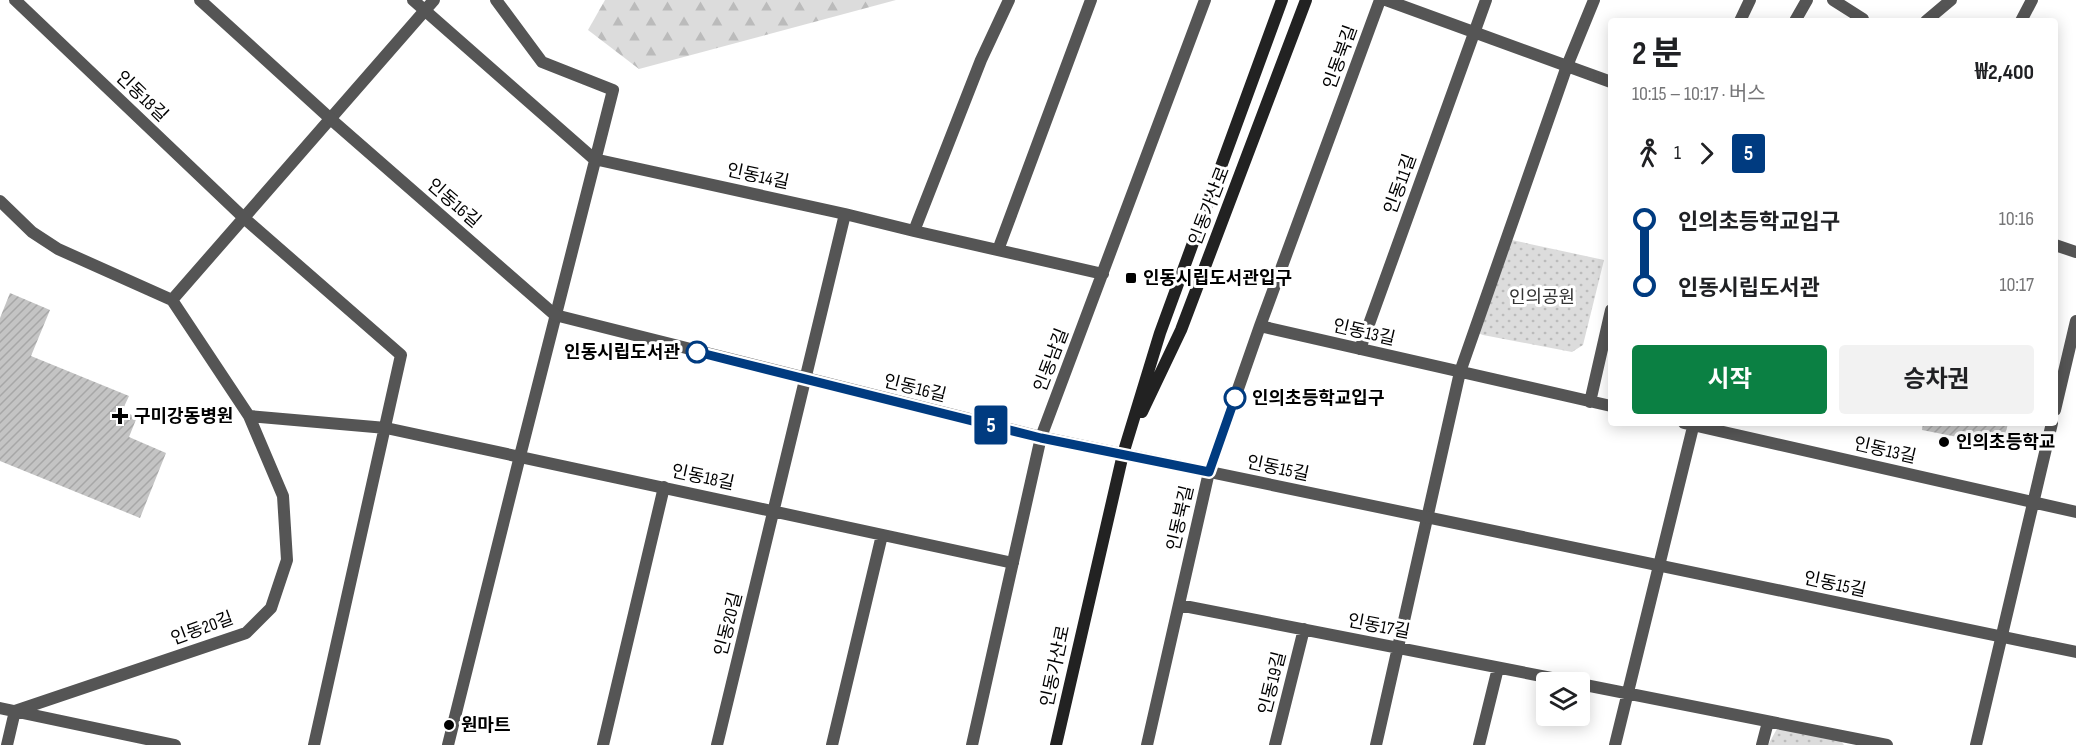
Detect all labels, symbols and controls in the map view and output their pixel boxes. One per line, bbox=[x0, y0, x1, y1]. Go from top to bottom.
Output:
street label: 인동북길 bbox=[1319, 22, 1362, 92]
text: 2 분 bbox=[1632, 34, 1682, 74]
text: ₩2,400 bbox=[1975, 59, 2034, 86]
street label: 인동18길 bbox=[111, 67, 172, 126]
text: 10:15 – 10:17 · 버스 bbox=[1632, 82, 1766, 106]
icon: walk bbox=[1632, 137, 1665, 170]
icon: forward bbox=[1690, 137, 1723, 170]
text: 1 bbox=[1674, 141, 1681, 165]
text: 5 bbox=[1744, 141, 1753, 166]
street label: 인동11길 bbox=[1380, 151, 1421, 217]
street label: 인동14길 bbox=[725, 160, 791, 193]
street label: 인동가산로 bbox=[1185, 164, 1234, 249]
street label: 인동16길 bbox=[423, 175, 485, 232]
text: 10:16 bbox=[1999, 207, 2034, 231]
text: 인의초등학교입구 bbox=[1678, 209, 1840, 236]
place label: 인동시립도서관입구 bbox=[1143, 268, 1292, 289]
marker: 인동시립도서관입구 bbox=[1124, 271, 1138, 285]
text: 10:17 bbox=[2000, 273, 2034, 297]
text: 인동시립도서관 bbox=[1678, 275, 1820, 302]
park label: 인의공원 bbox=[1509, 287, 1575, 308]
street label: 인동13길 bbox=[1331, 315, 1397, 350]
street label: 인동남길 bbox=[1030, 325, 1073, 395]
marker: 인동시립도서관 bbox=[686, 341, 708, 363]
place label: 인동시립도서관 bbox=[564, 342, 680, 363]
button: 시작 bbox=[1632, 345, 1827, 414]
button: 승차권 bbox=[1839, 345, 2034, 414]
street label: 인동16길 bbox=[881, 371, 948, 406]
marker: 인의초등학교입구 bbox=[1224, 387, 1246, 409]
place label: 인의초등학교입구 bbox=[1252, 388, 1384, 409]
place label: 구미강동병원 bbox=[134, 406, 233, 427]
line badge: 5 bbox=[972, 406, 1010, 444]
marker: 구미강동병원 bbox=[111, 407, 129, 425]
text: 5 bbox=[986, 413, 996, 438]
place label: 인의초등학교 bbox=[1956, 432, 2055, 453]
street label: 인동13길 bbox=[1852, 433, 1918, 468]
marker: 인의초등학교 bbox=[1937, 435, 1951, 449]
street label: 인동15길 bbox=[1245, 452, 1311, 485]
street label: 인동18길 bbox=[669, 461, 736, 494]
street label: 인동북길 bbox=[1163, 483, 1198, 553]
street label: 인동15길 bbox=[1802, 568, 1868, 601]
street label: 인동20길 bbox=[710, 590, 747, 658]
street label: 인동20길 bbox=[168, 607, 236, 649]
street label: 인동17길 bbox=[1346, 610, 1412, 643]
street label: 인동가산로 bbox=[1037, 623, 1074, 709]
street label: 인동19길 bbox=[1255, 650, 1290, 717]
map controls bbox=[1536, 672, 1590, 726]
button: layers bbox=[1536, 672, 1590, 726]
place label: 원마트 bbox=[461, 715, 511, 736]
marker: 원마트 bbox=[442, 718, 456, 732]

